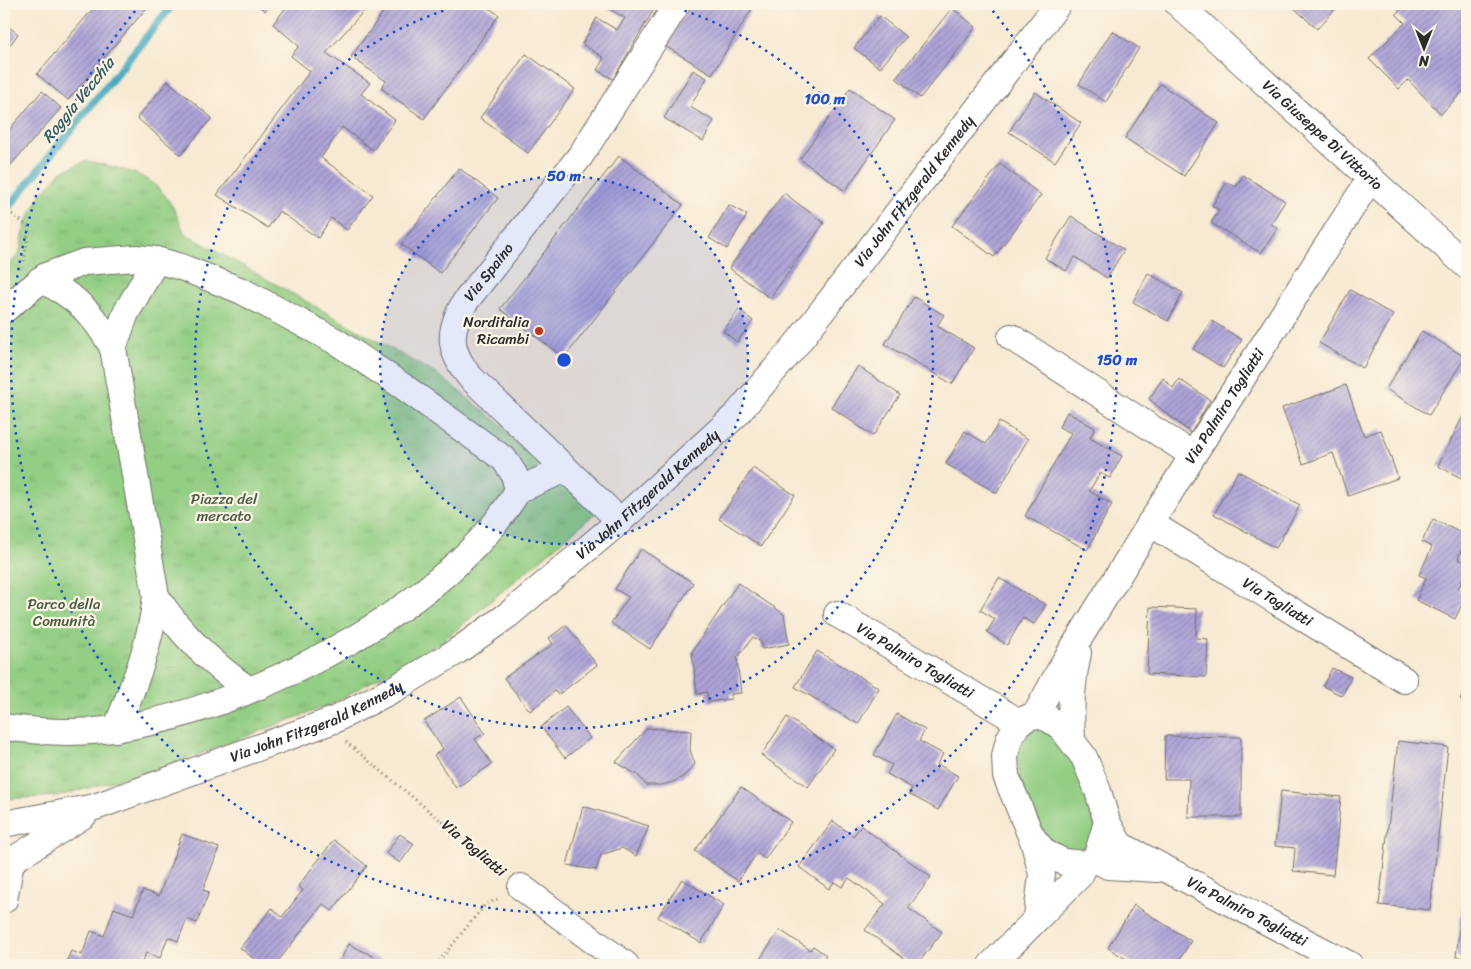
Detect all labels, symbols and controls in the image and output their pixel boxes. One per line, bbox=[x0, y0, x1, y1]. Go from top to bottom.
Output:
north arrow bbox=[1398, 22, 1448, 72]
text: N bbox=[1419, 48, 1430, 73]
water label: Roggia Vecchia bbox=[34, 49, 123, 149]
street label: Via Giuseppe Di Vittorio bbox=[1256, 73, 1389, 197]
text: 100 m bbox=[805, 86, 846, 112]
street label: Via John Fitzgerald Kennedy bbox=[847, 109, 981, 273]
text: 50 m bbox=[547, 163, 582, 189]
street label: Via Spaino bbox=[457, 237, 520, 307]
place label: Norditalia Ricambi bbox=[463, 309, 530, 352]
marker: Norditalia Ricambi bbox=[533, 325, 545, 337]
street label: Via Palmiro Togliatti bbox=[1178, 342, 1272, 469]
text: 150 m bbox=[1097, 347, 1138, 373]
centre of rings bbox=[555, 351, 573, 369]
street label: Via John Fitzgerald Kennedy bbox=[570, 423, 726, 566]
park label: Piazza del mercato bbox=[191, 486, 258, 529]
street label: Via Togliatti bbox=[1237, 570, 1319, 634]
park label: Parco della Comunità bbox=[27, 591, 101, 634]
street label: Via Palmiro Togliatti bbox=[851, 615, 980, 706]
street label: Via John Fitzgerald Kennedy bbox=[226, 673, 408, 770]
street label: Via Togliatti bbox=[436, 813, 513, 884]
street label: Via Palmiro Togliatti bbox=[1182, 869, 1313, 954]

